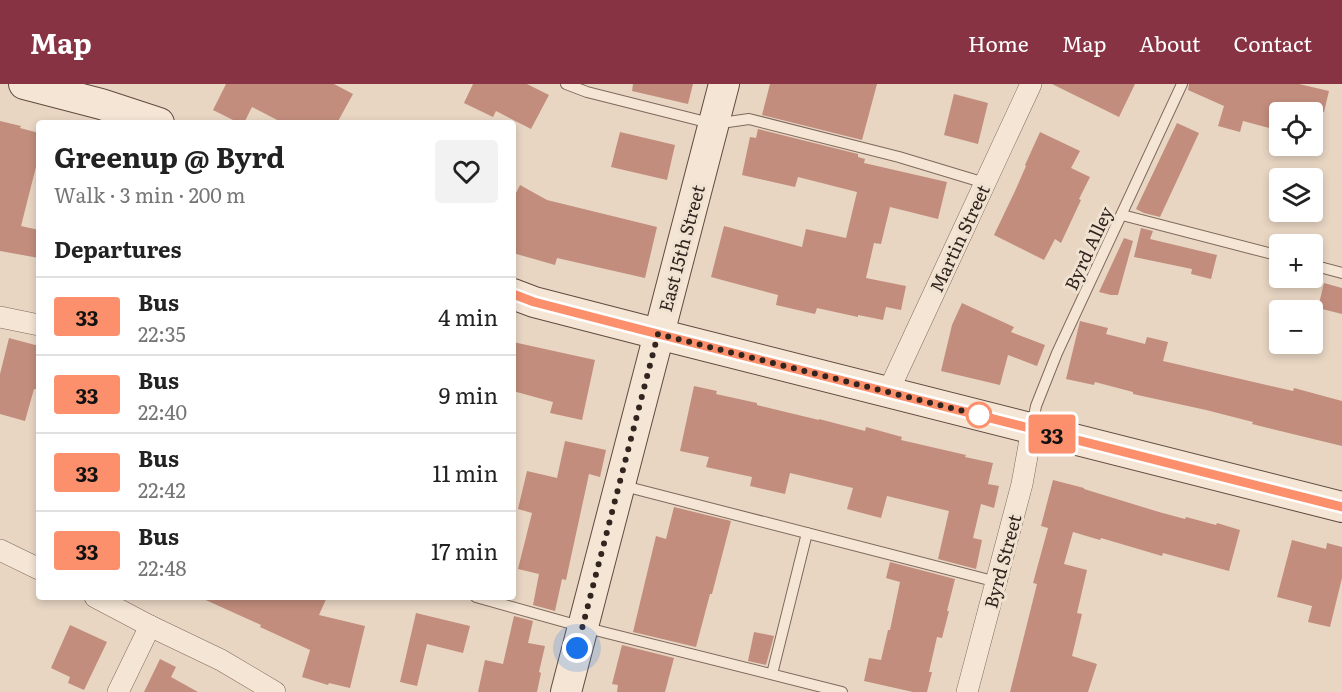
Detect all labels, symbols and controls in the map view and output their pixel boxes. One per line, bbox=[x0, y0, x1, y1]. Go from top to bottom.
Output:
text: Map bbox=[30, 21, 92, 63]
text: Home bbox=[968, 27, 1029, 58]
text: Map bbox=[1062, 27, 1106, 58]
text: About bbox=[1139, 27, 1201, 58]
text: Contact bbox=[1234, 27, 1312, 58]
map controls bbox=[1269, 102, 1323, 354]
button: locate bbox=[1269, 102, 1323, 156]
text: Greenup @ Byrd bbox=[54, 135, 285, 177]
button: heart bbox=[435, 140, 498, 203]
button: layers bbox=[1269, 168, 1323, 222]
text: Walk · 3 min · 200 m bbox=[54, 179, 245, 209]
street label: Martin Street bbox=[922, 179, 996, 296]
street label: East 15th Street bbox=[651, 181, 711, 315]
street label: Byrd Alley bbox=[1057, 201, 1119, 294]
text: Departures bbox=[54, 232, 181, 265]
button: + bbox=[1269, 234, 1323, 288]
text: Bus bbox=[138, 285, 179, 318]
text: 4 min bbox=[438, 300, 498, 333]
button: − bbox=[1269, 300, 1323, 354]
text: 33 bbox=[75, 301, 99, 332]
text: 22:35 bbox=[138, 318, 186, 348]
text: Bus bbox=[138, 363, 179, 396]
text: 9 min bbox=[439, 378, 498, 411]
text: 33 bbox=[75, 379, 99, 410]
text: 22:40 bbox=[138, 396, 187, 426]
unlabelled marker bbox=[966, 402, 992, 428]
line badge: 33 bbox=[1025, 414, 1079, 454]
text: 33 bbox=[1040, 419, 1064, 450]
text: Bus bbox=[138, 441, 179, 474]
text: 11 min bbox=[432, 456, 498, 489]
text: 33 bbox=[75, 457, 99, 488]
text: 22:42 bbox=[138, 474, 186, 504]
street label: Byrd Street bbox=[976, 510, 1028, 611]
text: Bus bbox=[138, 519, 179, 552]
text: 17 min bbox=[431, 534, 498, 567]
text: 33 bbox=[75, 535, 99, 566]
text: 22:48 bbox=[138, 552, 187, 582]
your location bbox=[562, 633, 592, 663]

